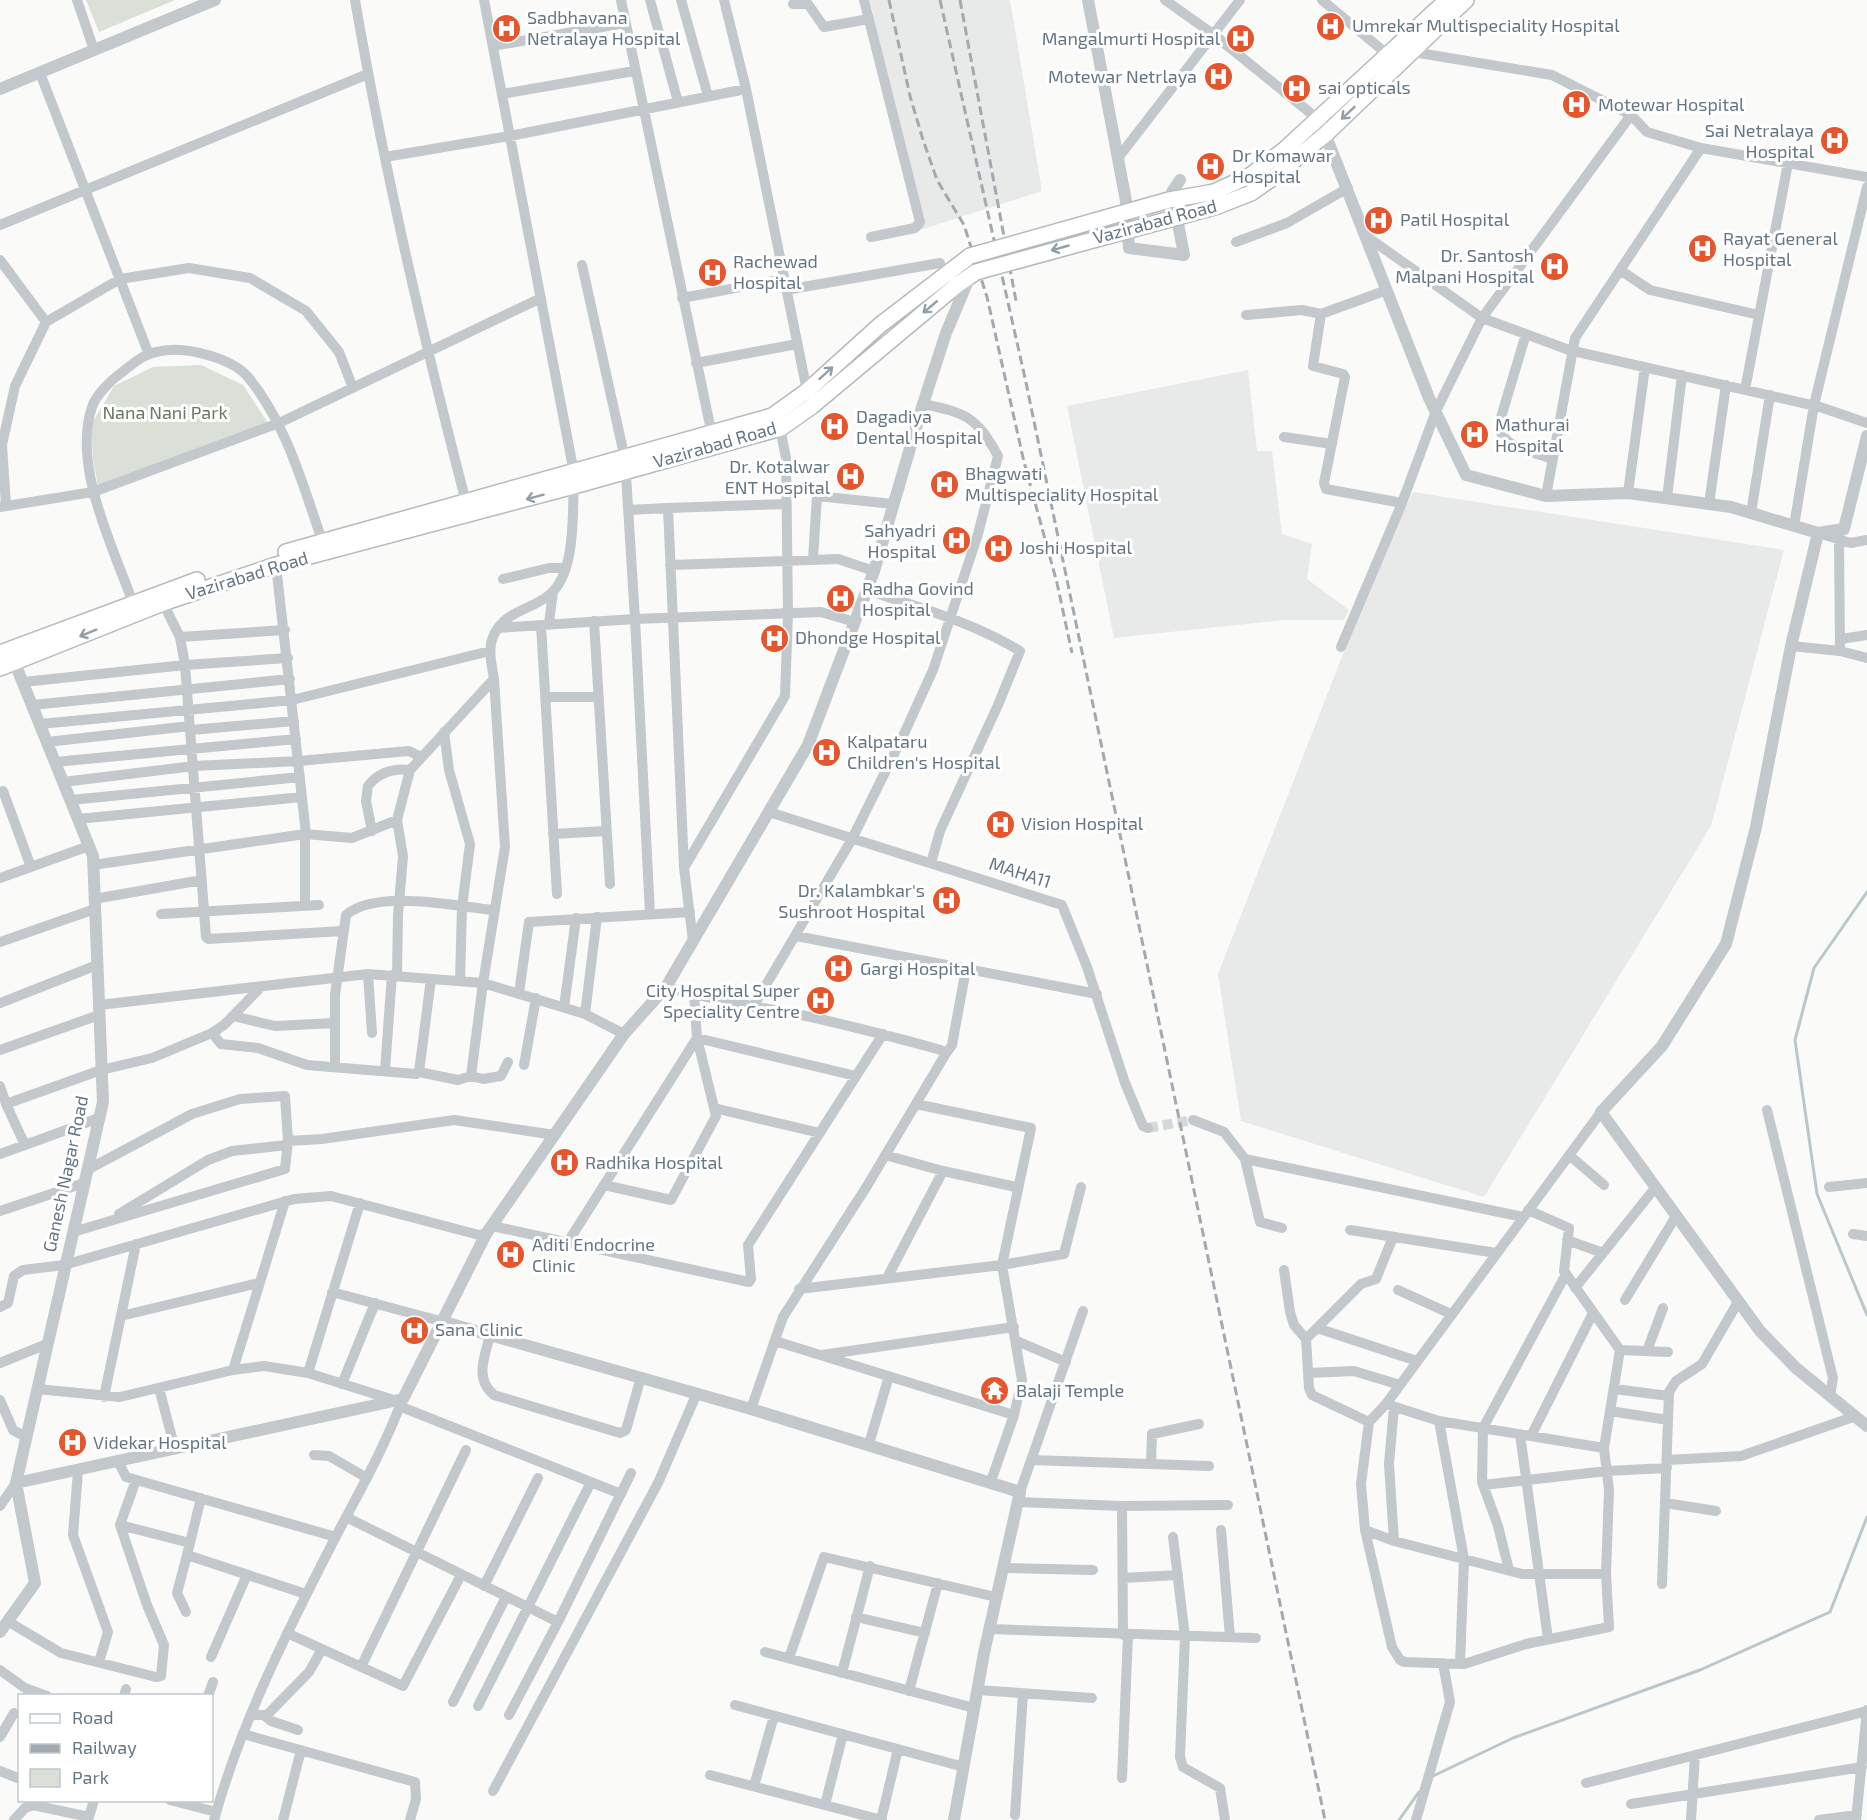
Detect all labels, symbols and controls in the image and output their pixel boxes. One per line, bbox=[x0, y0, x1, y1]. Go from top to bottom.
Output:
place label: Sadbhavana Netralaya Hospital bbox=[527, 6, 681, 49]
hospital icon: Umrekar Multispeciality Hospital bbox=[1315, 10, 1347, 42]
hospital icon: Sadbhavana Netralaya Hospital bbox=[490, 12, 522, 44]
place label: Umrekar Multispeciality Hospital bbox=[1352, 14, 1620, 36]
hospital icon: Mangalmurti Hospital bbox=[1225, 23, 1257, 55]
place label: Mangalmurti Hospital bbox=[1042, 27, 1221, 49]
hospital icon: Motewar Netrlaya bbox=[1202, 61, 1234, 93]
place label: Motewar Netrlaya bbox=[1048, 65, 1197, 87]
hospital icon: sai opticals bbox=[1281, 72, 1313, 104]
place label: sai opticals bbox=[1318, 76, 1411, 98]
hospital icon: Motewar Hospital bbox=[1561, 89, 1593, 121]
place label: Motewar Hospital bbox=[1598, 93, 1745, 115]
one-way arrow bbox=[1341, 106, 1356, 120]
place label: Sai Netralaya Hospital bbox=[1705, 119, 1815, 162]
hospital icon: Sai Netralaya Hospital bbox=[1819, 125, 1851, 157]
place label: Dr Komawar Hospital bbox=[1232, 144, 1333, 187]
hospital icon: Dr Komawar Hospital bbox=[1195, 150, 1227, 182]
street label: Vazirabad Road bbox=[1091, 194, 1219, 248]
hospital icon: Patil Hospital bbox=[1363, 204, 1395, 236]
place label: Patil Hospital bbox=[1400, 208, 1510, 230]
place label: Rayat General Hospital bbox=[1723, 227, 1838, 270]
hospital icon: Rayat General Hospital bbox=[1686, 233, 1718, 265]
one-way arrow bbox=[1051, 243, 1070, 254]
place label: Dr. Santosh Malpani Hospital bbox=[1395, 244, 1535, 287]
place label: Rachewad Hospital bbox=[733, 250, 818, 293]
hospital icon: Dr. Santosh Malpani Hospital bbox=[1539, 250, 1571, 282]
hospital icon: Rachewad Hospital bbox=[696, 256, 728, 288]
one-way arrow bbox=[923, 300, 938, 314]
one-way arrow bbox=[819, 366, 834, 380]
park label: Nana Nani Park bbox=[102, 401, 228, 423]
place label: Dagadiya Dental Hospital bbox=[856, 405, 983, 448]
hospital icon: Dagadiya Dental Hospital bbox=[819, 411, 851, 443]
place label: Mathurai Hospital bbox=[1495, 413, 1570, 456]
street label: Vazirabad Road bbox=[651, 416, 779, 472]
hospital icon: Mathurai Hospital bbox=[1458, 419, 1490, 451]
place label: Dr. Kotalwar ENT Hospital bbox=[725, 455, 831, 498]
hospital icon: Dr. Kotalwar ENT Hospital bbox=[835, 461, 867, 493]
place label: Bhagwati Multispeciality Hospital bbox=[965, 462, 1159, 505]
hospital icon: Bhagwati Multispeciality Hospital bbox=[928, 468, 960, 500]
one-way arrow bbox=[526, 491, 545, 503]
place label: Sahyadri Hospital bbox=[864, 519, 937, 562]
hospital icon: Sahyadri Hospital bbox=[941, 525, 973, 557]
hospital icon: Joshi Hospital bbox=[982, 532, 1014, 564]
place label: Joshi Hospital bbox=[1019, 536, 1132, 558]
street label: Vazirabad Road bbox=[183, 546, 311, 604]
place label: Radha Govind Hospital bbox=[862, 577, 974, 620]
hospital icon: Radha Govind Hospital bbox=[825, 583, 857, 615]
hospital icon: Dhondge Hospital bbox=[758, 622, 790, 654]
place label: Dhondge Hospital bbox=[795, 626, 941, 648]
one-way arrow bbox=[79, 628, 98, 639]
place label: Kalpataru Children's Hospital bbox=[847, 730, 1001, 773]
hospital icon: Kalpataru Children's Hospital bbox=[810, 736, 842, 768]
hospital icon: Vision Hospital bbox=[984, 808, 1016, 840]
place label: Vision Hospital bbox=[1021, 812, 1144, 834]
street label: MAHA11 bbox=[986, 852, 1054, 892]
place label: Dr. Kalambkar's Sushroot Hospital bbox=[778, 879, 926, 922]
hospital icon: Dr. Kalambkar's Sushroot Hospital bbox=[930, 885, 962, 917]
hospital icon: Gargi Hospital bbox=[823, 953, 855, 985]
place label: Gargi Hospital bbox=[860, 957, 976, 979]
place label: City Hospital Super Speciality Centre bbox=[646, 979, 800, 1022]
hospital icon: City Hospital Super Speciality Centre bbox=[805, 985, 837, 1017]
street label: Ganesh Nagar Road bbox=[38, 1093, 92, 1254]
hospital icon: Radhika Hospital bbox=[548, 1147, 580, 1179]
place label: Radhika Hospital bbox=[585, 1151, 723, 1173]
place label: Aditi Endocrine Clinic bbox=[532, 1233, 655, 1276]
hospital icon: Aditi Endocrine Clinic bbox=[495, 1239, 527, 1271]
hospital icon: Sana Clinic bbox=[398, 1314, 430, 1346]
place label: Sana Clinic bbox=[435, 1318, 523, 1340]
temple icon: Balaji Temple bbox=[979, 1375, 1011, 1407]
place label: Balaji Temple bbox=[1016, 1379, 1124, 1401]
hospital icon: Videkar Hospital bbox=[56, 1427, 88, 1459]
place label: Videkar Hospital bbox=[93, 1431, 227, 1453]
legend bbox=[18, 1694, 213, 1802]
text: Road bbox=[72, 1706, 113, 1728]
text: Railway bbox=[72, 1736, 137, 1758]
text: Park bbox=[72, 1766, 109, 1788]

